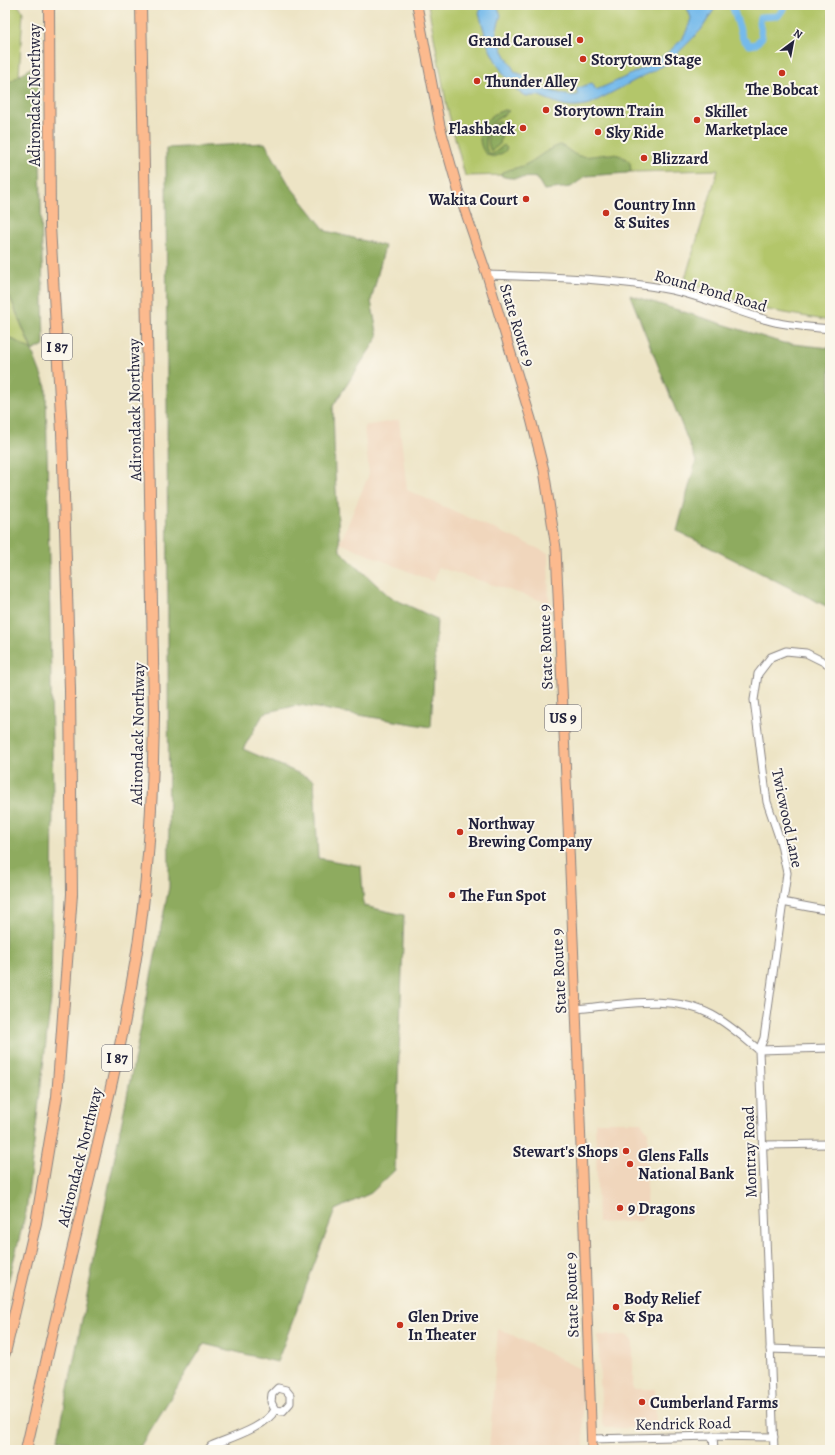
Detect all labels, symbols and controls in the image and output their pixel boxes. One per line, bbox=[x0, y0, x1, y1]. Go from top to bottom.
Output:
north arrow bbox=[773, 22, 813, 62]
street label: Adirondack Northway bbox=[24, 23, 46, 167]
text: N bbox=[791, 25, 805, 42]
place label: Grand Carousel bbox=[468, 30, 573, 52]
marker: Grand Carousel bbox=[575, 35, 585, 45]
place label: Storytown Stage bbox=[591, 49, 701, 71]
marker: Storytown Stage bbox=[578, 54, 588, 64]
marker: The Bobcat bbox=[777, 68, 787, 78]
place label: Thunder Alley bbox=[485, 71, 578, 93]
marker: Thunder Alley bbox=[472, 76, 482, 86]
place label: The Bobcat bbox=[746, 79, 819, 101]
place label: Storytown Train bbox=[554, 100, 664, 122]
place label: Skillet Marketplace bbox=[705, 101, 788, 141]
marker: Storytown Train bbox=[541, 105, 551, 115]
marker: Skillet Marketplace bbox=[692, 115, 702, 125]
place label: Flashback bbox=[448, 118, 516, 140]
place label: Sky Ride bbox=[606, 122, 664, 144]
marker: Flashback bbox=[518, 123, 528, 133]
marker: Sky Ride bbox=[593, 127, 603, 137]
place label: Blizzard bbox=[652, 148, 709, 170]
marker: Blizzard bbox=[639, 153, 649, 163]
place label: Wakita Court bbox=[428, 189, 519, 211]
marker: Wakita Court bbox=[521, 194, 531, 204]
place label: Country Inn & Suites bbox=[614, 194, 696, 234]
marker: Country Inn & Suites bbox=[601, 208, 611, 218]
street label: Round Pond Road bbox=[652, 264, 770, 318]
street label: State Route 9 bbox=[494, 281, 540, 369]
road number: I 87 bbox=[42, 334, 72, 360]
street label: Adirondack Northway bbox=[123, 337, 147, 483]
street label: State Route 9 bbox=[534, 604, 558, 690]
street label: Adirondack Northway bbox=[126, 661, 150, 807]
road number: US 9 bbox=[545, 705, 581, 731]
street label: Twicwood Lane bbox=[766, 767, 808, 870]
place label: Northway Brewing Company bbox=[468, 813, 592, 853]
marker: Northway Brewing Company bbox=[455, 827, 465, 837]
place label: The Fun Spot bbox=[460, 885, 547, 907]
marker: The Fun Spot bbox=[447, 890, 457, 900]
street label: State Route 9 bbox=[546, 928, 572, 1014]
road number: I 87 bbox=[102, 1045, 132, 1071]
street label: Adirondack Northway bbox=[52, 1084, 108, 1230]
street label: Montray Road bbox=[737, 1105, 763, 1198]
place label: Stewart's Shops bbox=[513, 1141, 618, 1163]
place label: Glens Falls National Bank bbox=[638, 1145, 735, 1185]
marker: Stewart's Shops bbox=[621, 1146, 631, 1156]
marker: Glens Falls National Bank bbox=[625, 1159, 635, 1169]
place label: 9 Dragons bbox=[628, 1198, 695, 1220]
marker: 9 Dragons bbox=[615, 1203, 625, 1213]
street label: State Route 9 bbox=[560, 1252, 584, 1338]
place label: Body Relief & Spa bbox=[624, 1288, 702, 1328]
marker: Body Relief & Spa bbox=[611, 1302, 621, 1312]
place label: Glen Drive In Theater bbox=[408, 1306, 479, 1346]
marker: Glen Drive In Theater bbox=[395, 1320, 405, 1330]
place label: Cumberland Farms bbox=[650, 1392, 778, 1414]
marker: Cumberland Farms bbox=[637, 1397, 647, 1407]
street label: Kendrick Road bbox=[635, 1412, 732, 1436]

